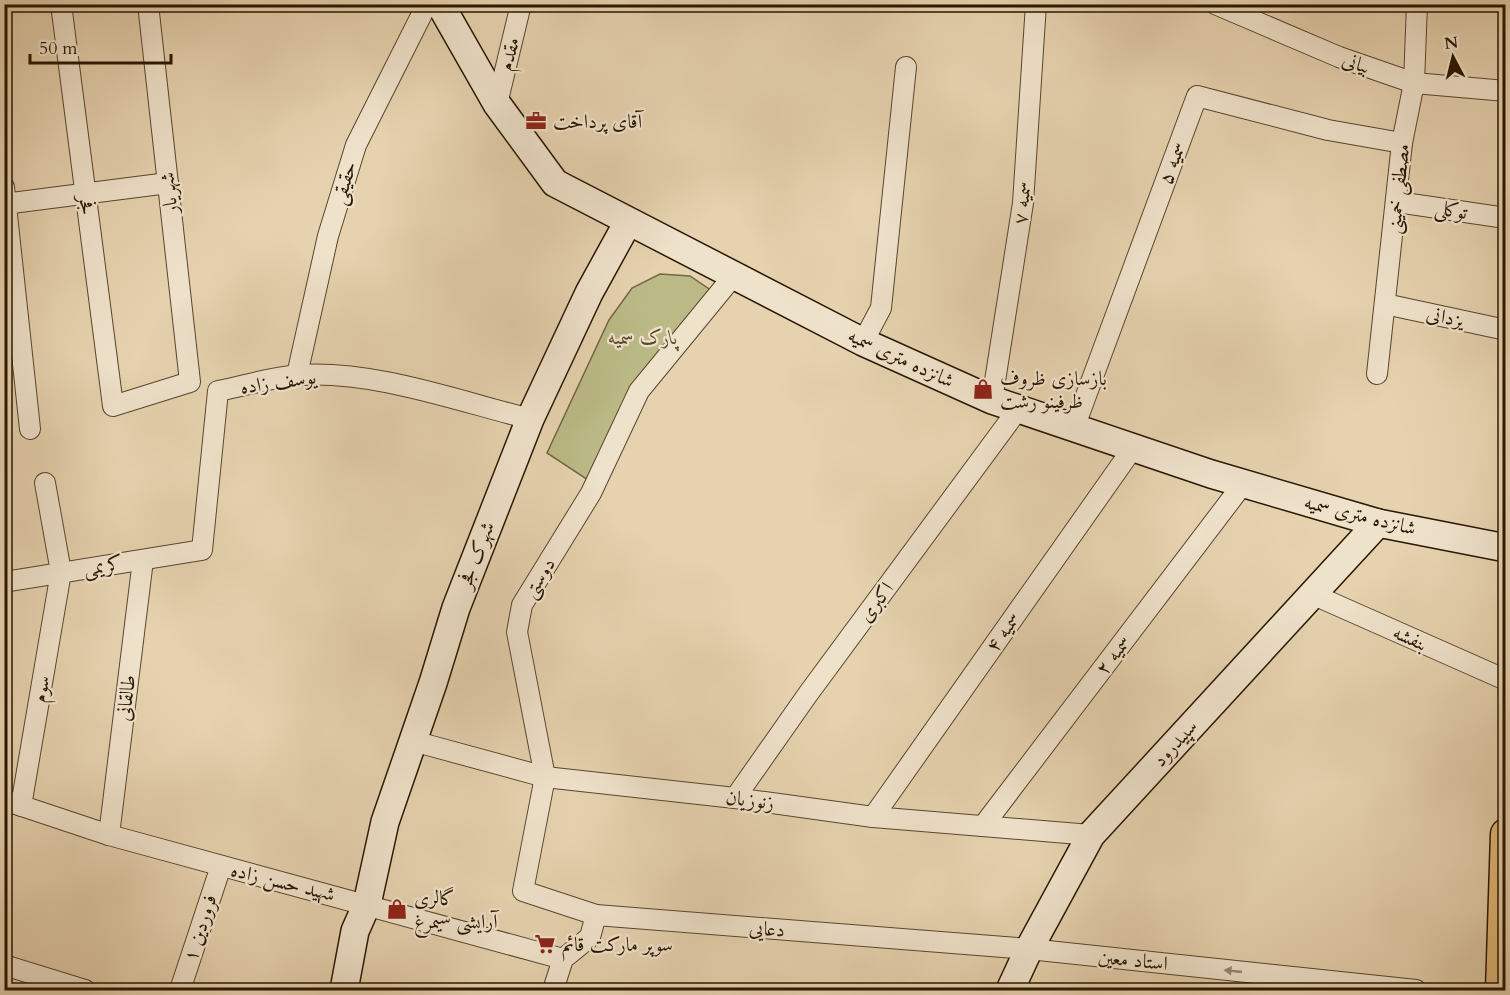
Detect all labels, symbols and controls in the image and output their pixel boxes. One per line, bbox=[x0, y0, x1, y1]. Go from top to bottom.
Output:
scale bar bbox=[30, 27, 171, 65]
north arrow bbox=[1423, 27, 1483, 87]
text: N bbox=[1443, 31, 1460, 55]
street label: مقدم bbox=[492, 34, 530, 75]
text: 50 m bbox=[39, 36, 78, 61]
street label: بیانی bbox=[1339, 46, 1373, 80]
place label: آقای پرداخت bbox=[553, 108, 645, 135]
office icon: آقای پرداخت bbox=[524, 109, 548, 133]
street label: سمیه ۵ bbox=[1152, 138, 1192, 188]
street label: مصطفی خمینی bbox=[1380, 142, 1417, 236]
street label: حقیقی bbox=[325, 158, 364, 208]
street label: شهریار bbox=[153, 171, 185, 217]
street label: سمیه ۷ bbox=[1006, 180, 1038, 226]
street label: فجر bbox=[72, 191, 102, 217]
street label: توکلی bbox=[1433, 194, 1469, 227]
street label: یزدانی bbox=[1424, 300, 1469, 335]
street label: شانزده متری سمیه bbox=[843, 322, 959, 394]
park label: پارک سمیه bbox=[608, 324, 680, 352]
street label: یوسف زاده bbox=[238, 363, 319, 401]
place label: بازسازی ظروف ظرفینو رشت bbox=[1000, 365, 1107, 415]
shop icon: بازسازی ظروف ظرفینو رشت bbox=[971, 377, 995, 401]
street label: شانزده متری سمیه bbox=[1301, 488, 1419, 542]
street label: شهرک فجر bbox=[450, 518, 501, 594]
street label: کریمی bbox=[82, 550, 124, 582]
street label: دوستی bbox=[516, 553, 563, 604]
street label: اکبری bbox=[852, 576, 900, 628]
street label: سمیه ۴ bbox=[979, 606, 1027, 658]
street label: بنفشه bbox=[1389, 619, 1431, 657]
street label: سمیه ۲ bbox=[1089, 630, 1137, 680]
street label: سوم bbox=[25, 673, 61, 705]
street label: طالقانی bbox=[110, 673, 142, 723]
street label: سپیدرود bbox=[1146, 713, 1204, 773]
street label: زنوزیان bbox=[724, 784, 776, 816]
street label: شهید حسن زاده bbox=[228, 856, 338, 908]
place label: گالری آرایشی سیمرغ bbox=[414, 885, 500, 939]
street label: فروردین ۱ bbox=[177, 891, 223, 965]
shop icon: گالری آرایشی سیمرغ bbox=[385, 897, 409, 921]
street label: دعایی bbox=[748, 914, 786, 944]
place label: سوپر مارکت قائم bbox=[562, 931, 673, 962]
supermarket icon: سوپر مارکت قائم bbox=[533, 932, 557, 956]
street label: استاد معین bbox=[1097, 943, 1169, 977]
one-way arrow bbox=[1223, 966, 1242, 976]

